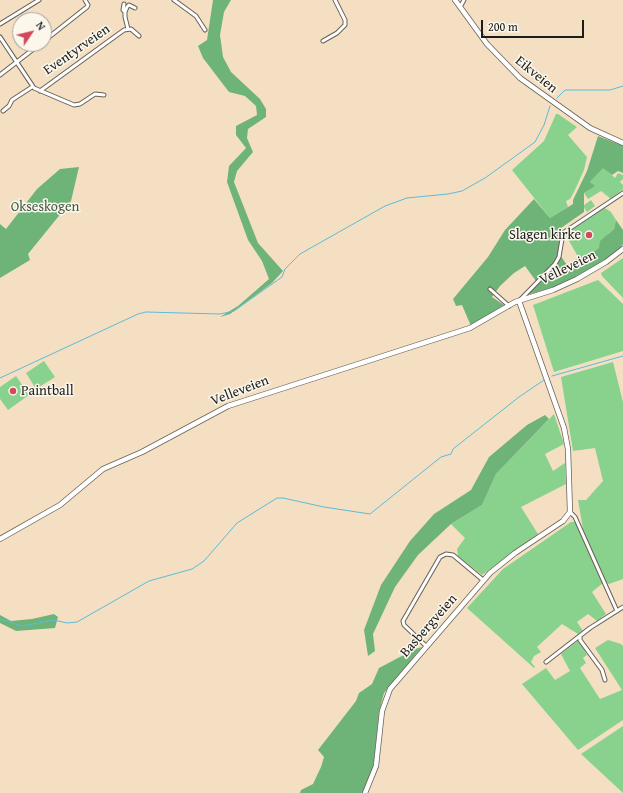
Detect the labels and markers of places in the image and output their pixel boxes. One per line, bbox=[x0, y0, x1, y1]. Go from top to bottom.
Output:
place label: Slagen kirke bbox=[509, 227, 581, 243]
marker: Slagen kirke bbox=[584, 230, 594, 240]
place label: Paintball bbox=[21, 383, 74, 399]
marker: Paintball bbox=[8, 386, 18, 396]

